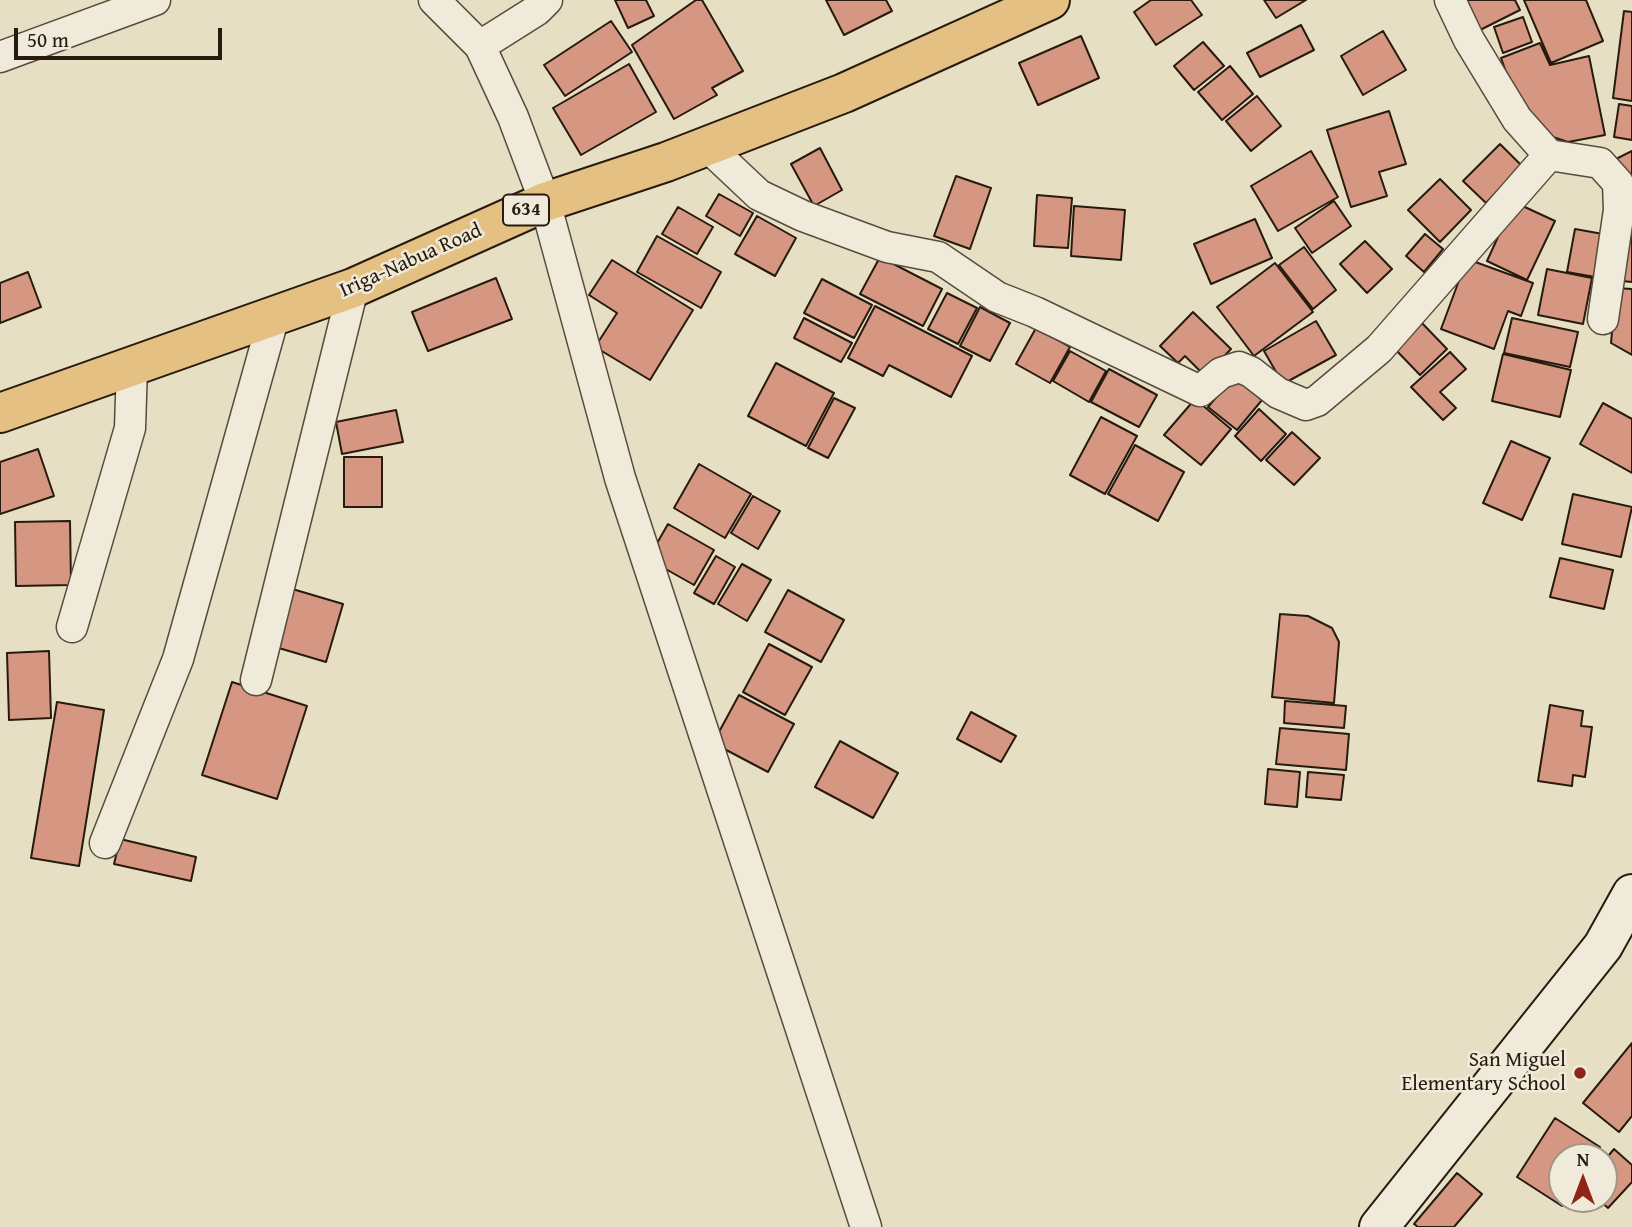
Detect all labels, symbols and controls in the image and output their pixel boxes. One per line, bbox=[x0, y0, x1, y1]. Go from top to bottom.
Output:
scale bar bbox=[18, 14, 226, 58]
text: 50 m bbox=[27, 24, 69, 55]
road number: 634 bbox=[503, 194, 549, 226]
street label: Iriga-Nabua Road bbox=[336, 218, 486, 304]
place label: San Miguel Elementary School bbox=[1401, 1048, 1566, 1098]
marker: San Miguel Elementary School bbox=[1572, 1065, 1588, 1081]
north arrow bbox=[1548, 1143, 1618, 1213]
text: N bbox=[1577, 1145, 1589, 1173]

